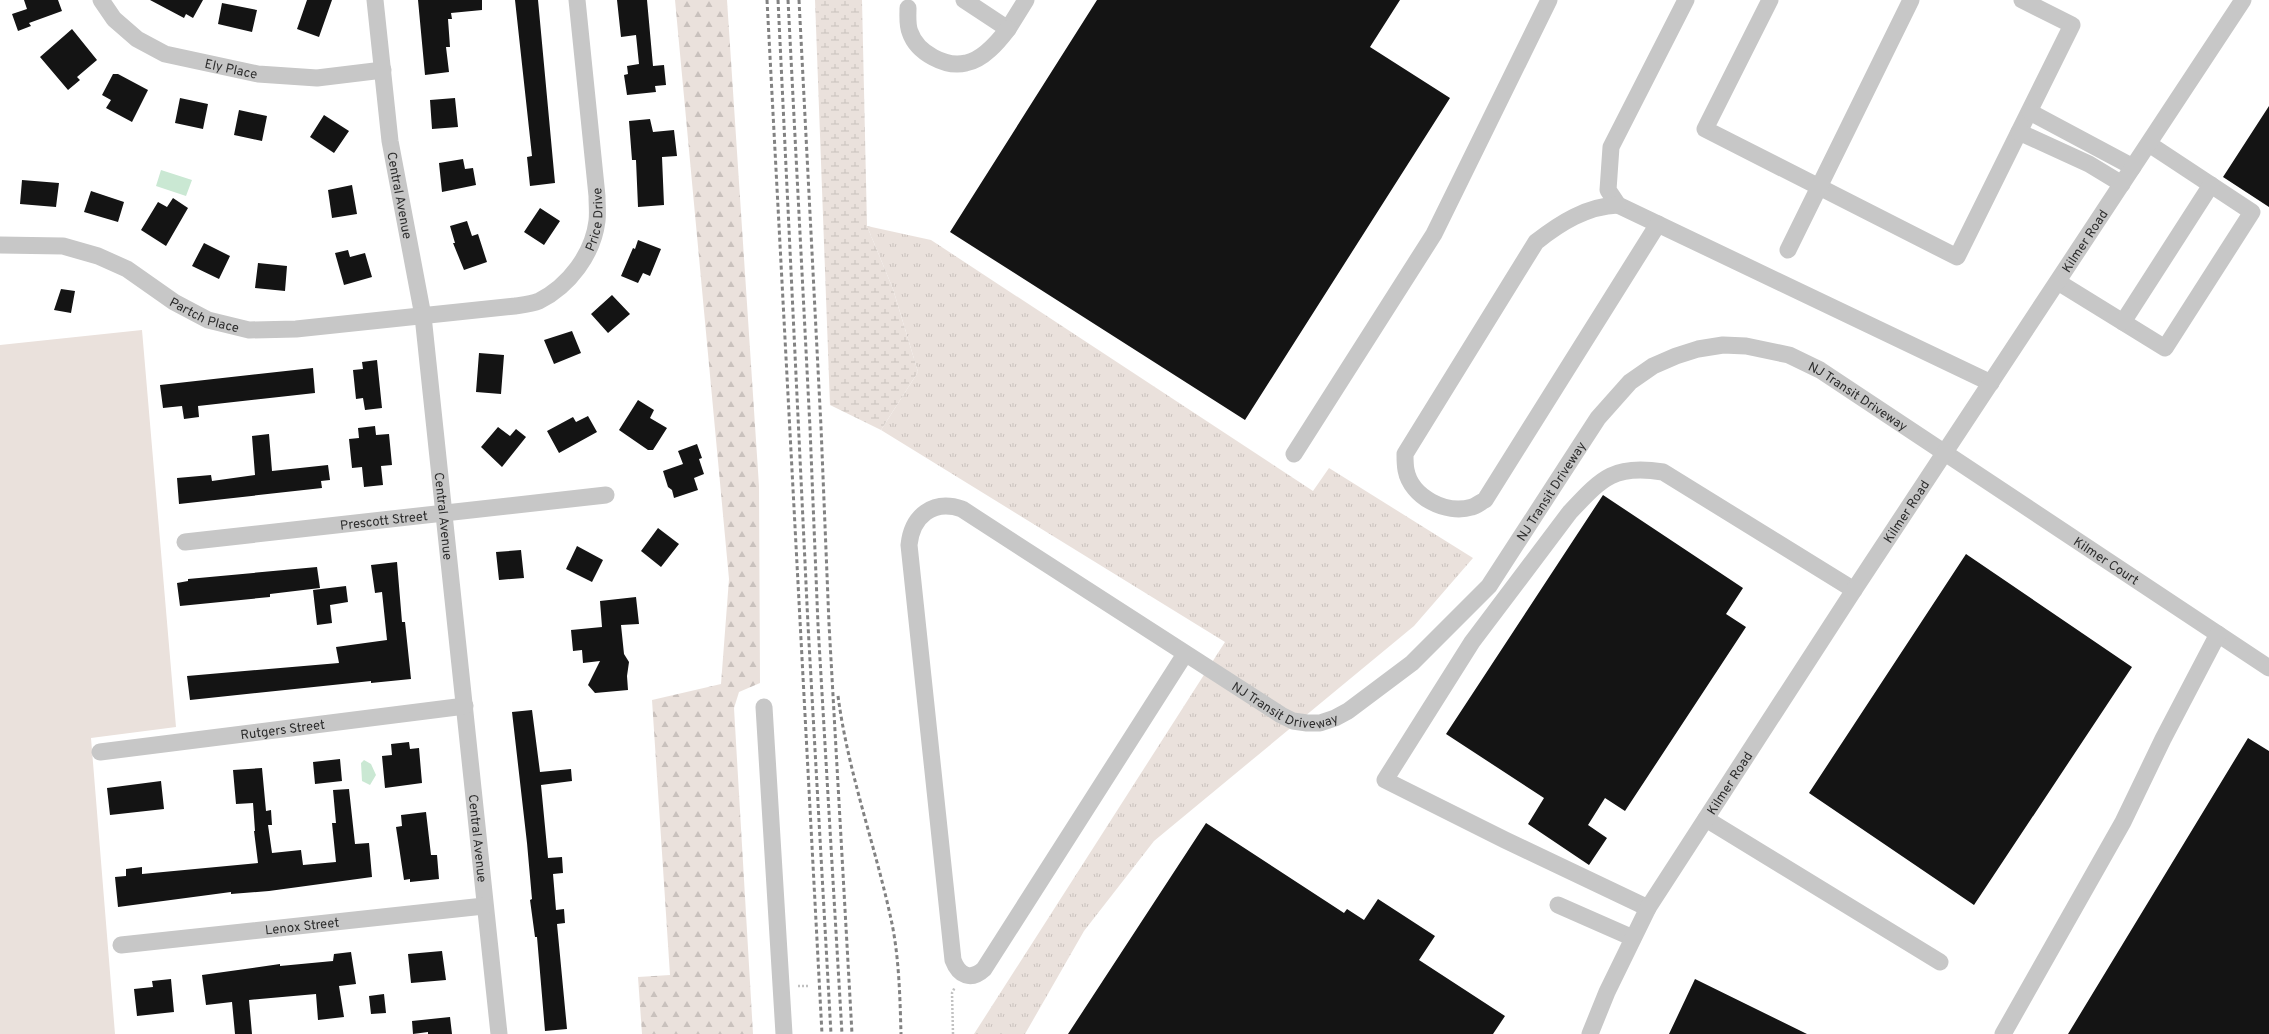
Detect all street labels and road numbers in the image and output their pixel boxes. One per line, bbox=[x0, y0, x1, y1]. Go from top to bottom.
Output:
street label: Ely Place bbox=[203, 57, 259, 84]
street label: Central Avenue bbox=[382, 151, 414, 240]
street label: Price Drive bbox=[583, 187, 607, 254]
street label: Kilmer Road bbox=[2059, 207, 2112, 276]
street label: Partch Place bbox=[166, 295, 241, 337]
street label: NJ Transit Driveway bbox=[1805, 360, 1910, 436]
street label: NJ Transit Driveway bbox=[1514, 439, 1591, 545]
street label: Central Avenue bbox=[430, 471, 455, 561]
street label: Kilmer Road bbox=[1881, 478, 1934, 547]
street label: Prescott Street bbox=[339, 509, 429, 535]
street label: Kilmer Court bbox=[2070, 534, 2141, 589]
street label: NJ Transit Driveway bbox=[1228, 679, 1341, 734]
street label: Rutgers Street bbox=[240, 718, 326, 744]
street label: Kilmer Road bbox=[1705, 749, 1757, 818]
street label: Central Avenue bbox=[464, 794, 489, 883]
street label: Lenox Street bbox=[264, 916, 340, 939]

